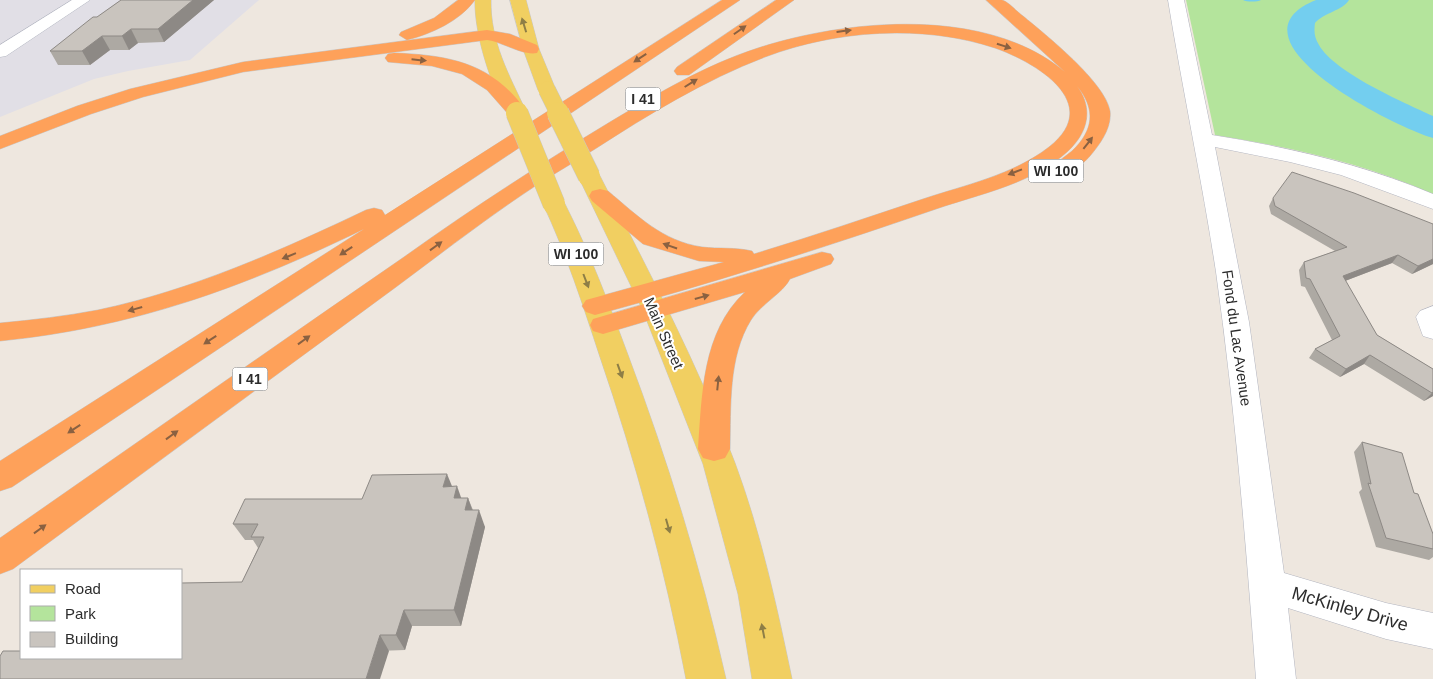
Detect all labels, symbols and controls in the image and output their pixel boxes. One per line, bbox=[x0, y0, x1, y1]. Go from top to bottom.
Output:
one-way arrow bbox=[519, 17, 527, 32]
one-way arrow bbox=[734, 25, 747, 35]
one-way arrow bbox=[836, 27, 852, 35]
one-way arrow bbox=[997, 43, 1012, 51]
one-way arrow bbox=[633, 53, 647, 63]
one-way arrow bbox=[411, 56, 427, 64]
one-way arrow bbox=[685, 78, 698, 87]
road number: I 41 bbox=[626, 88, 660, 110]
one-way arrow bbox=[1083, 137, 1094, 150]
road number: WI 100 bbox=[1028, 160, 1084, 182]
one-way arrow bbox=[1008, 169, 1023, 177]
one-way arrow bbox=[429, 240, 442, 251]
road number: WI 100 bbox=[548, 242, 604, 266]
one-way arrow bbox=[662, 242, 677, 250]
one-way arrow bbox=[339, 246, 353, 256]
one-way arrow bbox=[281, 253, 296, 260]
street label: Fond du Lac Avenue bbox=[1219, 269, 1255, 407]
one-way arrow bbox=[582, 274, 590, 289]
one-way arrow bbox=[695, 292, 710, 300]
street label: Main Street bbox=[641, 295, 688, 372]
one-way arrow bbox=[128, 305, 143, 313]
one-way arrow bbox=[203, 335, 217, 345]
one-way arrow bbox=[297, 335, 311, 345]
one-way arrow bbox=[616, 364, 624, 379]
road number: I 41 bbox=[232, 368, 268, 390]
one-way arrow bbox=[714, 374, 722, 390]
one-way arrow bbox=[68, 425, 81, 434]
one-way arrow bbox=[165, 430, 179, 440]
one-way arrow bbox=[664, 519, 672, 534]
one-way arrow bbox=[33, 524, 47, 534]
legend bbox=[20, 569, 182, 659]
text: Road bbox=[65, 580, 101, 597]
street label: McKinley Drive bbox=[1290, 583, 1410, 635]
text: Park bbox=[65, 605, 96, 622]
one-way arrow bbox=[759, 623, 767, 639]
text: Building bbox=[65, 630, 118, 647]

